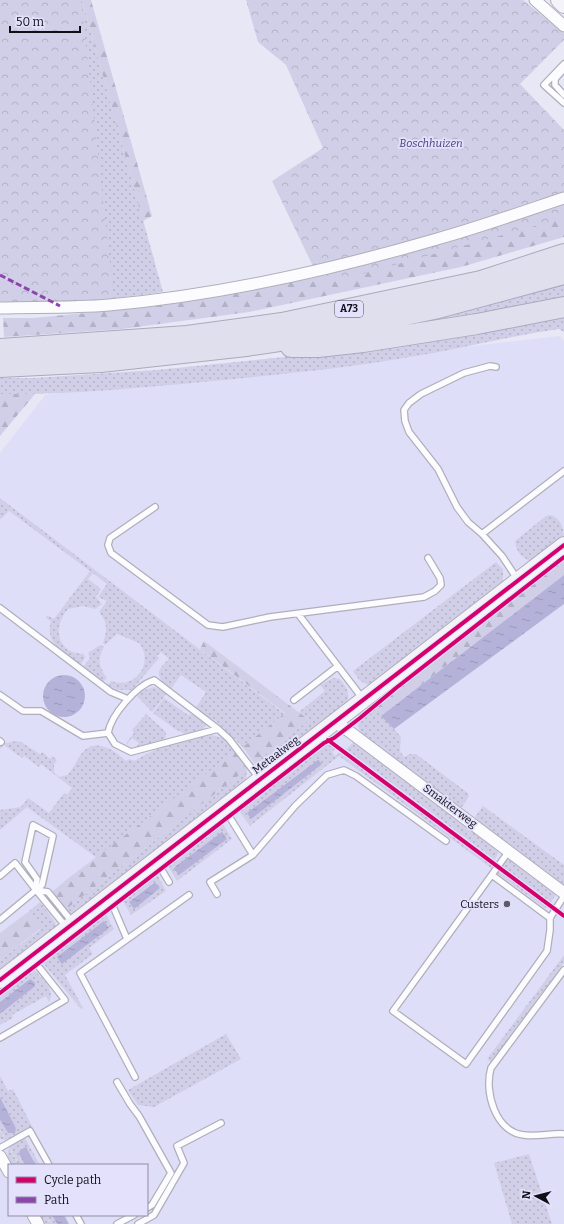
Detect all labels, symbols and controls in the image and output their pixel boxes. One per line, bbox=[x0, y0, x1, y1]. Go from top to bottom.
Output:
scale bar bbox=[10, 8, 80, 34]
text: 50 m bbox=[16, 15, 45, 29]
park label: Boschhuizen bbox=[399, 137, 463, 150]
road number: A73 bbox=[335, 301, 363, 317]
street label: Metaalweg bbox=[250, 733, 302, 777]
street label: Smakterweg bbox=[420, 781, 480, 831]
place label: Custers bbox=[460, 898, 499, 911]
marker: Custers bbox=[502, 899, 512, 909]
legend bbox=[8, 1164, 148, 1216]
text: Cycle path bbox=[44, 1173, 102, 1187]
north arrow bbox=[516, 1176, 556, 1216]
text: N bbox=[520, 1189, 534, 1200]
text: Path bbox=[44, 1193, 70, 1207]

